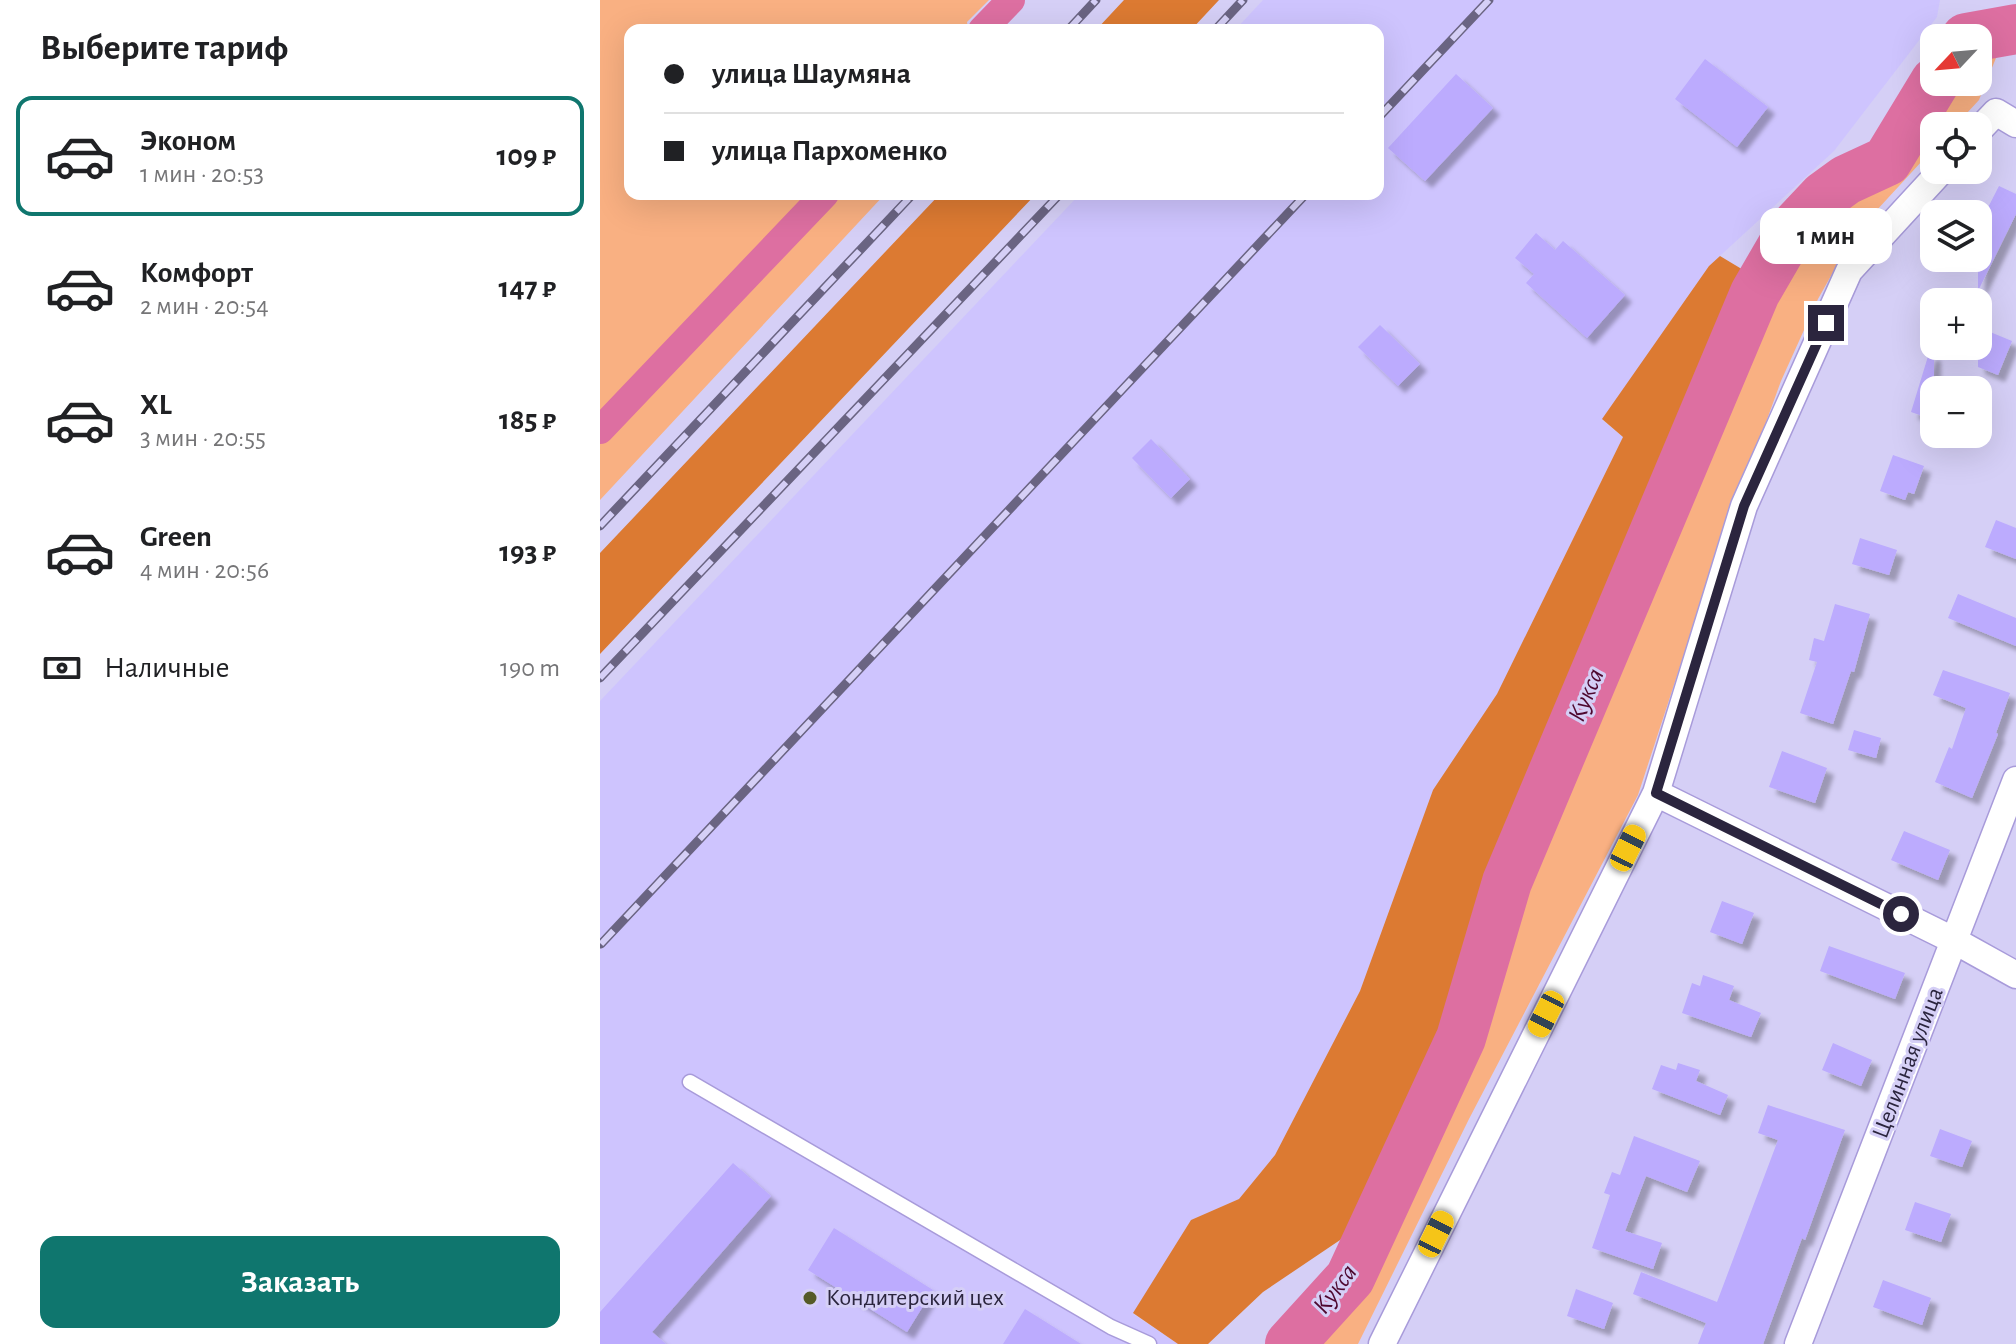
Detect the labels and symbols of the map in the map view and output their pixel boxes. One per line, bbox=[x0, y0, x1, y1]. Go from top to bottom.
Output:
north arrow bbox=[1920, 24, 1992, 96]
callout: 1 мин bbox=[1760, 207, 1892, 263]
route end bbox=[1808, 305, 1844, 341]
water label: Кукса bbox=[1563, 665, 1609, 725]
car bbox=[1607, 821, 1649, 875]
route start bbox=[1883, 896, 1919, 932]
street label: Целинная улица bbox=[1868, 984, 1948, 1142]
car bbox=[1524, 987, 1568, 1041]
car bbox=[1415, 1207, 1457, 1261]
water label: Кукса bbox=[1308, 1259, 1362, 1319]
place label: Кондитерский цех bbox=[826, 1286, 1004, 1310]
marker: Кондитерский цех bbox=[801, 1289, 819, 1307]

